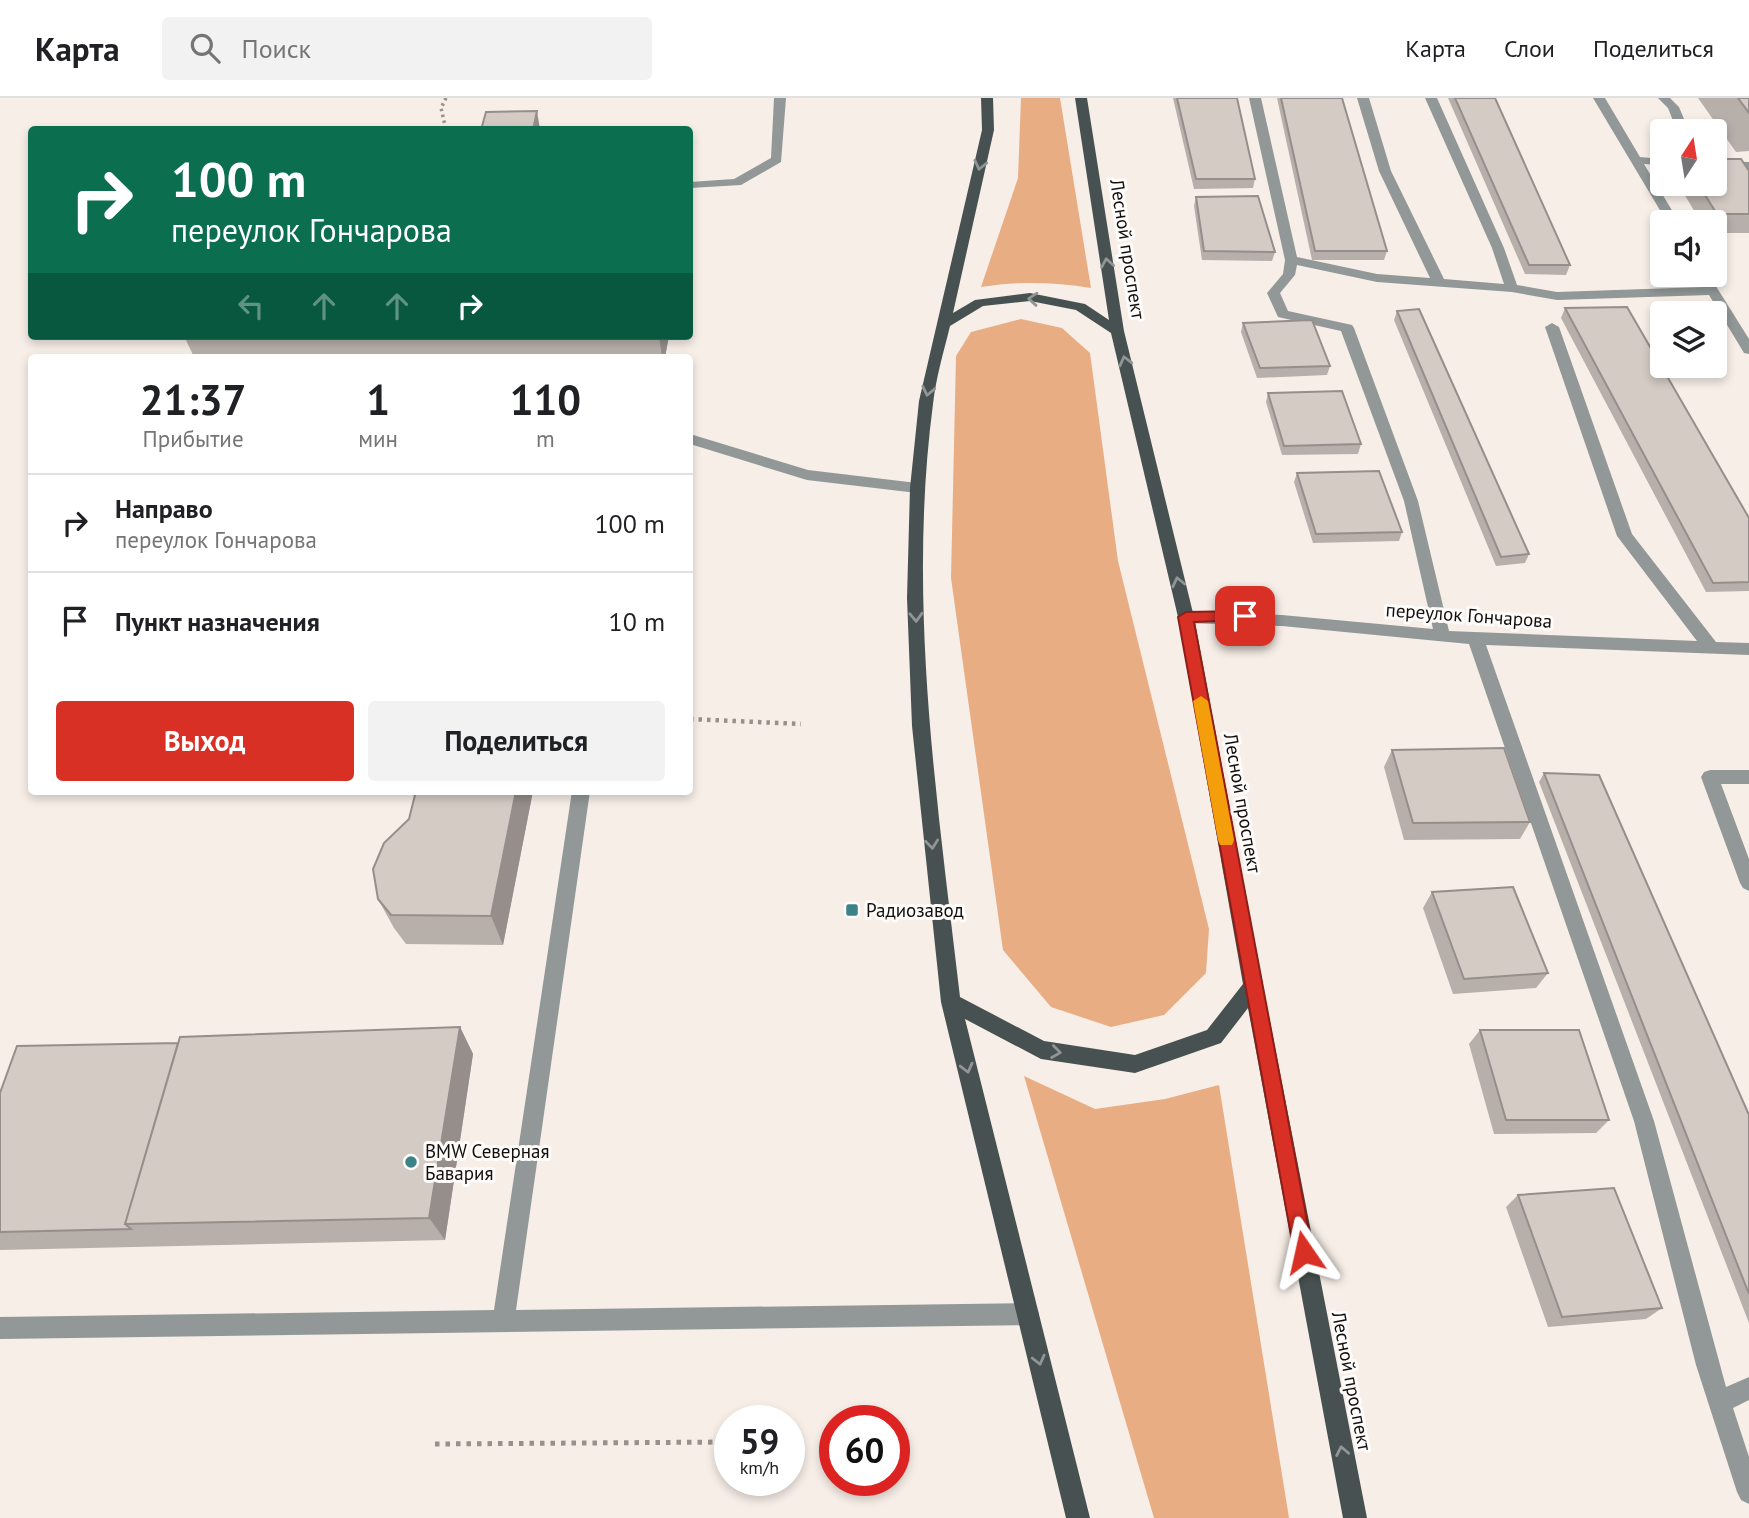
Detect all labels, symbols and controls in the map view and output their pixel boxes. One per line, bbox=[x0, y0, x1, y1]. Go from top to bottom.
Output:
search box bbox=[162, 17, 652, 80]
text: Карта bbox=[35, 27, 120, 70]
icon: search bbox=[186, 29, 224, 67]
text: Поиск bbox=[242, 32, 311, 65]
text: Карта bbox=[1405, 33, 1466, 64]
text: Слои bbox=[1504, 33, 1555, 64]
text: Поделиться bbox=[1593, 33, 1714, 64]
north arrow bbox=[1650, 119, 1727, 196]
map controls bbox=[1650, 119, 1727, 378]
text: 100 m bbox=[171, 147, 306, 211]
icon: right bbox=[56, 154, 147, 245]
one-way arrow bbox=[973, 159, 988, 171]
street label: Лесной проспект bbox=[1105, 176, 1151, 321]
text: переулок Гончарова bbox=[171, 209, 452, 251]
button: sound bbox=[1650, 210, 1727, 287]
one-way arrow bbox=[1100, 257, 1115, 269]
icon: left bbox=[232, 287, 270, 325]
icon: ahead bbox=[305, 287, 343, 325]
icon: ahead bbox=[378, 287, 416, 325]
icon: right bbox=[451, 287, 489, 325]
one-way arrow bbox=[1027, 291, 1038, 306]
button: layers bbox=[1650, 301, 1727, 378]
one-way arrow bbox=[1119, 355, 1133, 367]
text: 21:37 bbox=[140, 372, 246, 427]
text: 1 bbox=[366, 372, 390, 427]
text: 110 bbox=[510, 372, 581, 427]
one-way arrow bbox=[922, 385, 936, 397]
text: Прибытие bbox=[143, 424, 244, 453]
text: мин bbox=[358, 424, 398, 453]
text: m bbox=[536, 424, 555, 453]
text: Направо bbox=[115, 492, 213, 525]
icon: right bbox=[56, 504, 94, 542]
text: 100 m bbox=[594, 507, 665, 540]
text: переулок Гончарова bbox=[115, 525, 317, 554]
one-way arrow bbox=[1171, 576, 1186, 588]
pin bbox=[1215, 586, 1275, 646]
icon: arrive bbox=[1226, 597, 1264, 635]
street label: переулок Гончарова bbox=[1385, 597, 1553, 633]
icon: arrive bbox=[56, 602, 94, 640]
text: Пункт назначения bbox=[115, 605, 320, 638]
text: 10 m bbox=[609, 605, 665, 638]
one-way arrow bbox=[908, 612, 923, 623]
button: Выход bbox=[56, 701, 354, 781]
button: Поделиться bbox=[368, 701, 665, 781]
street label: Лесной проспект bbox=[1219, 730, 1267, 875]
one-way arrow bbox=[924, 839, 939, 850]
place label: Радиозавод bbox=[866, 898, 964, 922]
marker: Радиозавод bbox=[844, 902, 860, 918]
one-way arrow bbox=[1050, 1044, 1062, 1059]
one-way arrow bbox=[959, 1062, 973, 1074]
place label: BMW Северная Бавария bbox=[425, 1139, 549, 1185]
marker: BMW Северная Бавария bbox=[403, 1154, 419, 1170]
position arrow bbox=[1267, 1215, 1341, 1289]
street label: Лесной проспект bbox=[1327, 1308, 1377, 1453]
one-way arrow bbox=[1031, 1354, 1045, 1366]
speed limit sign: 60 bbox=[819, 1405, 910, 1496]
text: 59 bbox=[740, 1418, 779, 1464]
one-way arrow bbox=[1335, 1445, 1350, 1457]
text: km/h bbox=[740, 1456, 779, 1479]

